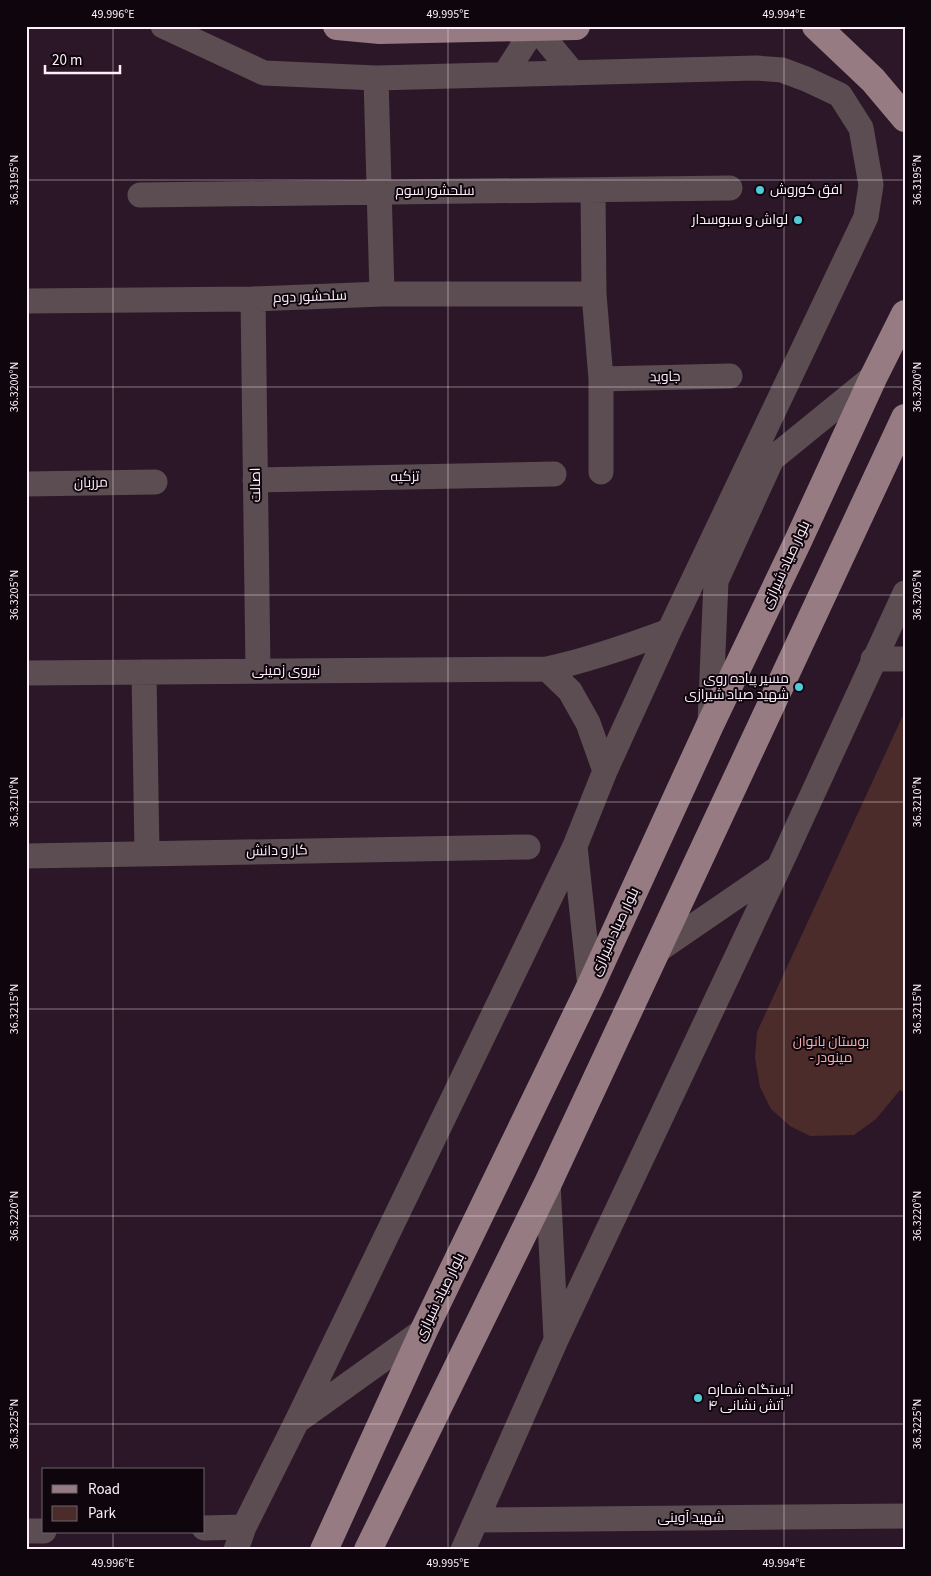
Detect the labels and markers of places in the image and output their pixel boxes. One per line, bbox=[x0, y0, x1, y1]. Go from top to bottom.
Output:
place label: افق کوروش bbox=[770, 180, 843, 200]
marker: افق کوروش bbox=[754, 184, 766, 196]
place label: لواش و سبوسدار bbox=[691, 210, 788, 230]
marker: لواش و سبوسدار bbox=[792, 214, 804, 226]
place label: مسیر پیاده روی شهید صیاد شیرازی bbox=[685, 669, 789, 705]
marker: مسیر پیاده روی شهید صیاد شیرازی bbox=[793, 681, 805, 693]
place label: ایستگاه شماره ۴ آتش نشانی bbox=[708, 1380, 794, 1416]
marker: ایستگاه شماره ۴ آتش نشانی bbox=[692, 1392, 704, 1404]

